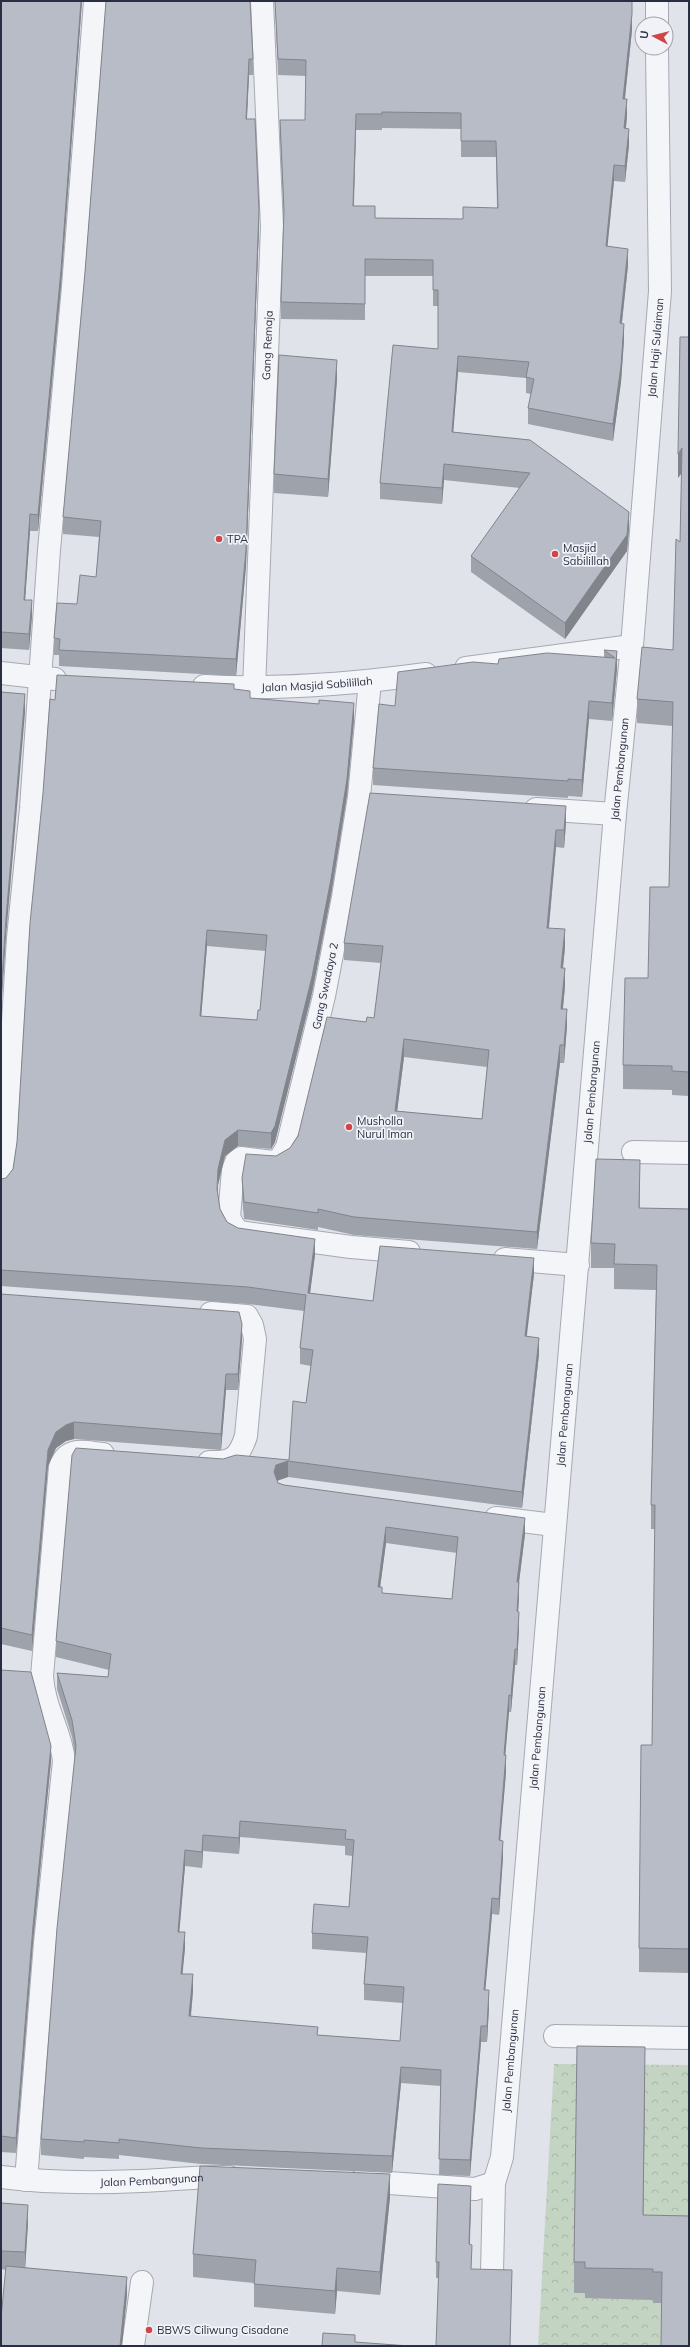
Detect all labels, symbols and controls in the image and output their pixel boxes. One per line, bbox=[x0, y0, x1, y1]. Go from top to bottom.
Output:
north arrow bbox=[634, 16, 674, 56]
text: U bbox=[637, 30, 652, 40]
street label: Jalan Haji Sulaiman bbox=[645, 297, 666, 398]
street label: Gang Remaja bbox=[259, 310, 276, 380]
place label: TPA bbox=[227, 532, 248, 546]
marker: TPA bbox=[214, 534, 224, 544]
place label: Masjid Sabilillah bbox=[563, 541, 609, 568]
marker: Masjid Sabilillah bbox=[550, 549, 560, 559]
street label: Jalan Masjid Sabilillah bbox=[261, 673, 373, 694]
street label: Jalan Pembangunan bbox=[607, 717, 632, 821]
street label: Gang Swadaya 2 bbox=[309, 941, 341, 1031]
street label: Jalan Pembangunan bbox=[580, 1040, 603, 1144]
place label: Musholla Nurul Iman bbox=[357, 1114, 413, 1141]
marker: Musholla Nurul Iman bbox=[344, 1122, 354, 1132]
street label: Jalan Pembangunan bbox=[553, 1363, 576, 1467]
street label: Jalan Pembangunan bbox=[526, 1686, 549, 1790]
street label: Jalan Pembangunan bbox=[499, 2008, 521, 2113]
street label: Jalan Pembangunan bbox=[100, 2170, 204, 2189]
place label: BBWS Ciliwung Cisadane bbox=[157, 2323, 289, 2337]
marker: BBWS Ciliwung Cisadane bbox=[144, 2325, 154, 2335]

